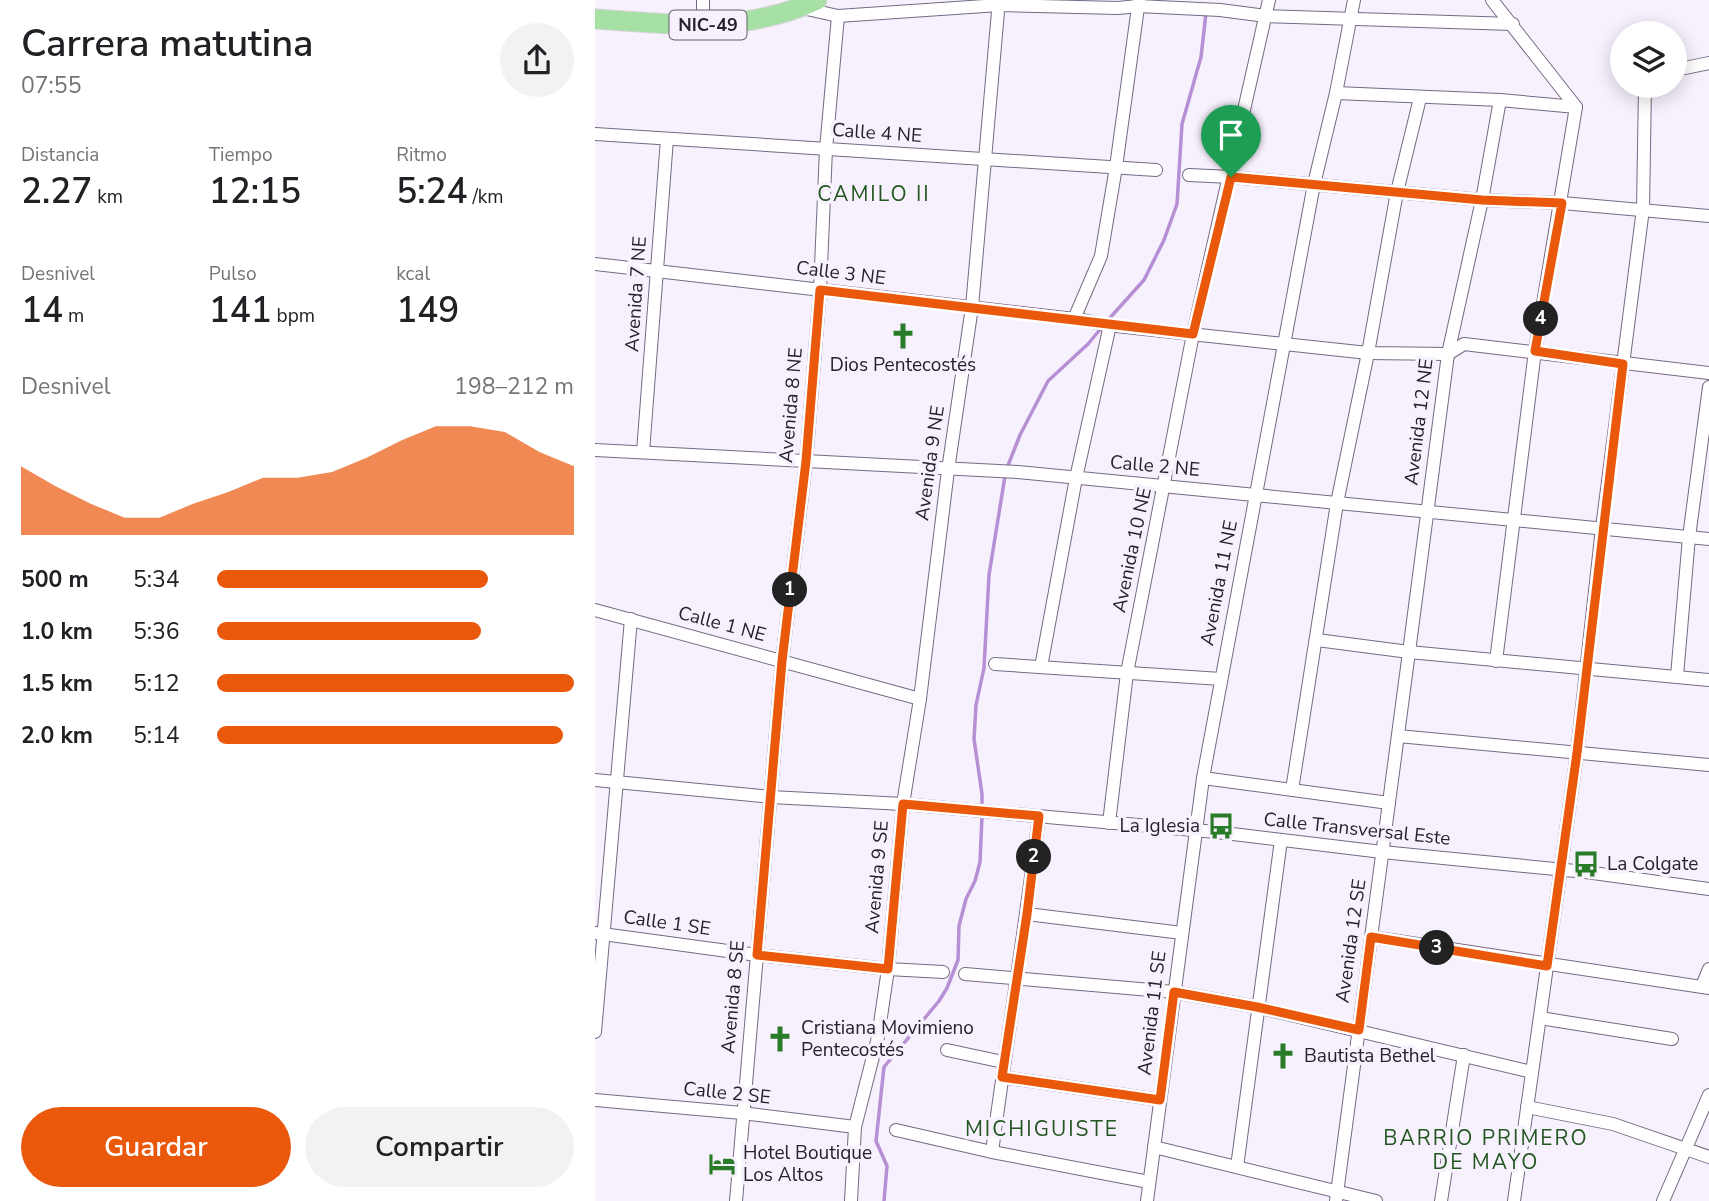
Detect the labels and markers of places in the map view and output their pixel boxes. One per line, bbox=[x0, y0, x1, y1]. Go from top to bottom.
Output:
pin bbox=[1201, 105, 1261, 177]
pin: 4 bbox=[1523, 302, 1559, 336]
church icon: Dios Pentecostés bbox=[888, 321, 918, 351]
place label: Dios Pentecostés bbox=[830, 352, 976, 378]
pin: 1 bbox=[773, 572, 807, 608]
bus stop icon: La Iglesia bbox=[1206, 811, 1236, 841]
place label: La Iglesia bbox=[1119, 813, 1200, 839]
pin: 2 bbox=[1017, 840, 1052, 874]
bus stop icon: La Colgate bbox=[1571, 849, 1601, 879]
place label: La Colgate bbox=[1607, 851, 1698, 877]
pin: 3 bbox=[1419, 930, 1455, 965]
place label: Cristiana Movimieno Pentecostés bbox=[801, 1015, 974, 1063]
church icon: Cristiana Movimieno Pentecostés bbox=[765, 1024, 795, 1054]
church icon: Bautista Bethel bbox=[1268, 1041, 1298, 1071]
place label: Bautista Bethel bbox=[1304, 1043, 1436, 1069]
place label: Hotel Boutique Los Altos bbox=[743, 1140, 872, 1188]
hotel icon: Hotel Boutique Los Altos bbox=[707, 1149, 737, 1179]

